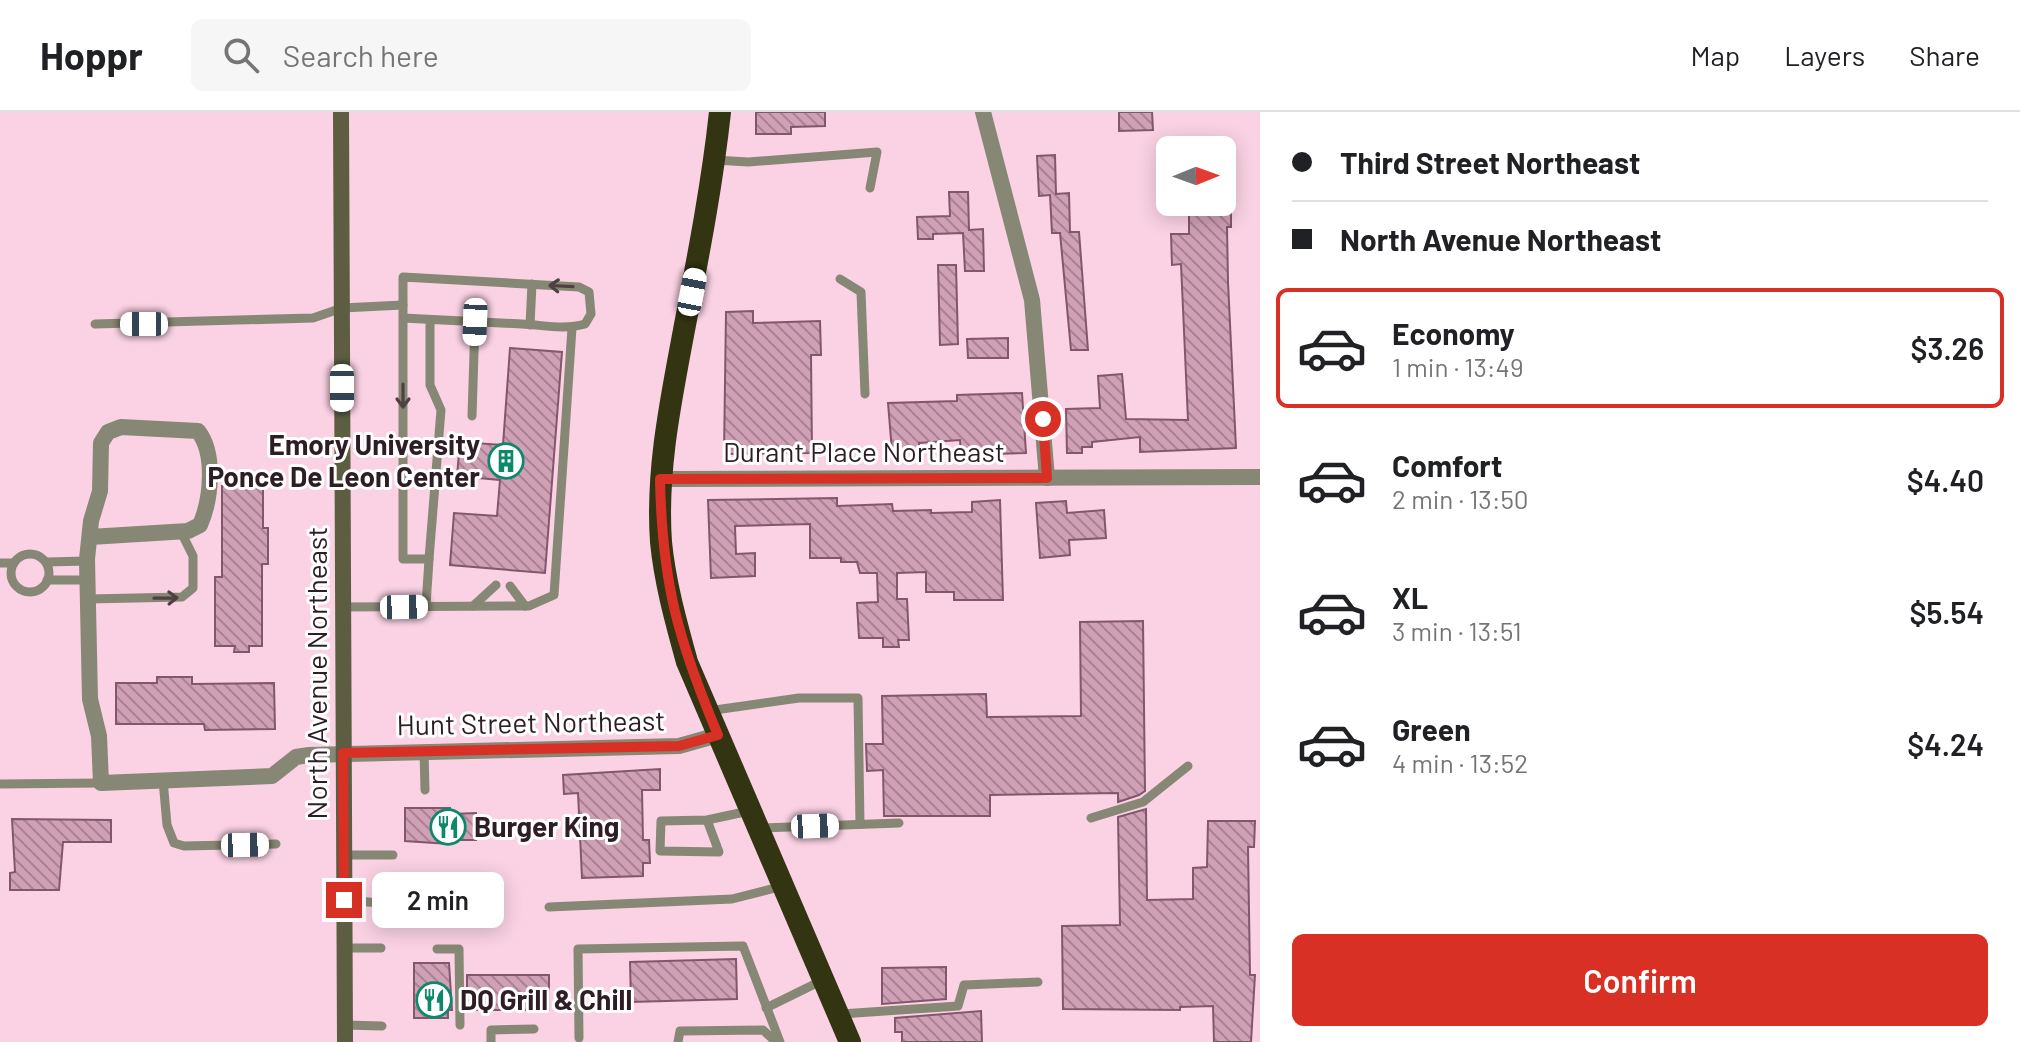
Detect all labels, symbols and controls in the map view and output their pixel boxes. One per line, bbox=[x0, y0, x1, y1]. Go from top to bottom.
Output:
search box bbox=[191, 19, 751, 91]
text: Hoppr bbox=[40, 32, 143, 78]
icon: search bbox=[219, 33, 263, 77]
text: Search here bbox=[283, 37, 439, 73]
text: Map bbox=[1690, 38, 1740, 72]
text: Layers bbox=[1784, 38, 1865, 72]
text: Share bbox=[1909, 38, 1980, 72]
north arrow bbox=[1156, 136, 1236, 216]
map controls bbox=[1156, 136, 1236, 216]
text: Third Street Northeast bbox=[1340, 144, 1640, 180]
text: North Avenue Northeast bbox=[1340, 221, 1661, 257]
car bbox=[676, 266, 708, 318]
one-way arrow bbox=[548, 278, 575, 293]
car bbox=[462, 298, 488, 346]
car bbox=[120, 312, 168, 336]
icon: car bbox=[1296, 312, 1368, 384]
text: Economy bbox=[1392, 315, 1515, 351]
text: $3.26 bbox=[1910, 330, 1984, 366]
text: 1 min · 13:49 bbox=[1392, 351, 1523, 382]
car bbox=[330, 364, 354, 412]
one-way arrow bbox=[395, 382, 411, 409]
route start bbox=[1025, 401, 1061, 437]
place label: Emory University Ponce De Leon Center bbox=[207, 427, 480, 493]
street label: Durant Place Northeast bbox=[723, 434, 1005, 468]
building icon: Emory University Ponce De Leon Center bbox=[487, 442, 525, 480]
icon: car bbox=[1296, 444, 1368, 516]
text: Comfort bbox=[1392, 447, 1502, 483]
text: $4.40 bbox=[1907, 462, 1984, 498]
text: 2 min · 13:50 bbox=[1392, 483, 1529, 514]
street label: North Avenue Northeast bbox=[299, 527, 333, 819]
icon: car bbox=[1296, 576, 1368, 648]
text: XL bbox=[1392, 579, 1428, 615]
one-way arrow bbox=[152, 590, 179, 605]
text: $5.54 bbox=[1909, 594, 1984, 630]
car bbox=[380, 595, 428, 619]
text: 3 min · 13:51 bbox=[1392, 615, 1522, 646]
street label: Hunt Street Northeast bbox=[396, 703, 666, 741]
icon: car bbox=[1296, 708, 1368, 780]
text: Green bbox=[1392, 711, 1471, 747]
text: $4.24 bbox=[1907, 726, 1984, 762]
text: 4 min · 13:52 bbox=[1392, 747, 1528, 778]
restaurant icon: Burger King bbox=[429, 808, 467, 846]
place label: Burger King bbox=[474, 809, 619, 843]
car bbox=[791, 813, 839, 839]
car bbox=[221, 833, 269, 857]
callout: 2 min bbox=[372, 872, 504, 928]
route end bbox=[326, 882, 362, 918]
text: 2 min bbox=[407, 884, 469, 915]
button: Confirm bbox=[1292, 934, 1988, 1026]
restaurant icon: DQ Grill & Chill bbox=[415, 981, 453, 1019]
place label: DQ Grill & Chill bbox=[460, 982, 632, 1016]

